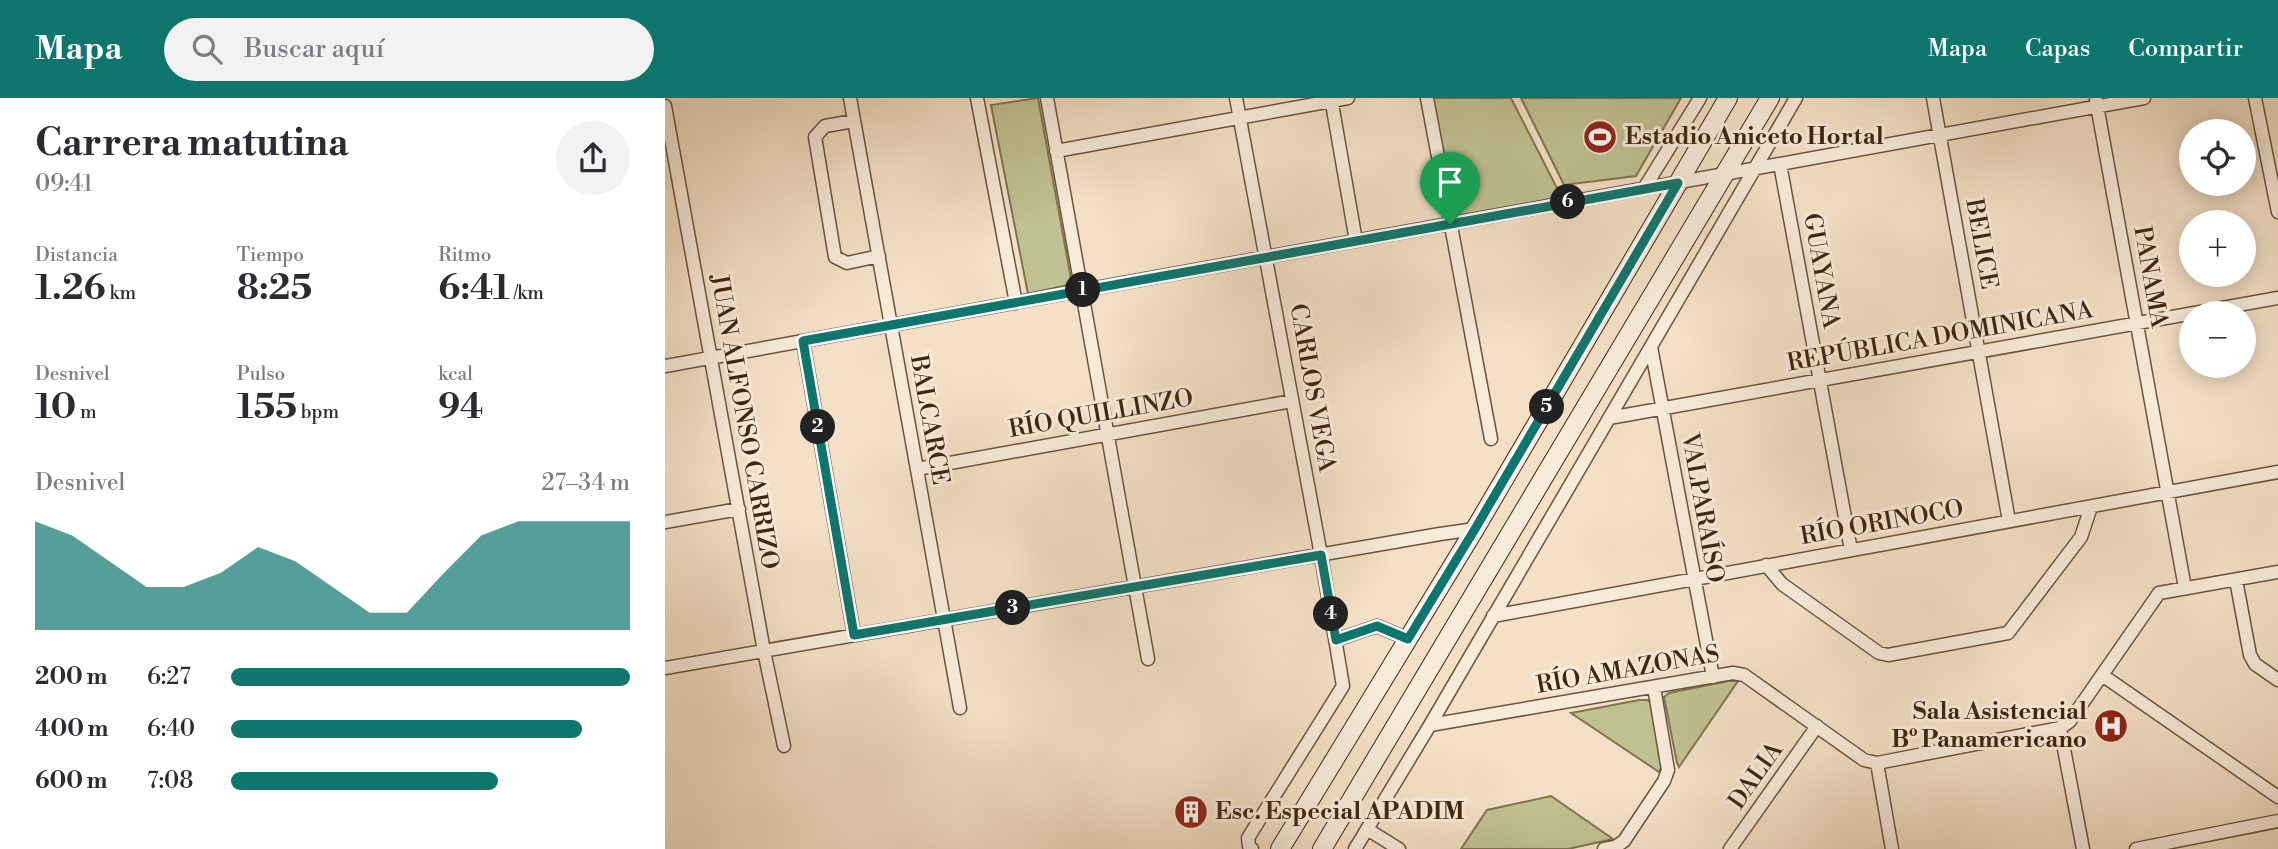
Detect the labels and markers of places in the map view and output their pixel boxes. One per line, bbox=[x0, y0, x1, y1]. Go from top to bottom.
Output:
sports icon: Estadio Aniceto Hortal bbox=[1581, 118, 1619, 156]
place label: Estadio Aniceto Hortal bbox=[1625, 122, 1884, 152]
pin bbox=[1420, 152, 1480, 224]
pin: 6 bbox=[1551, 184, 1585, 220]
pin: 1 bbox=[1065, 272, 1101, 308]
pin: 5 bbox=[1529, 390, 1565, 424]
pin: 2 bbox=[801, 410, 835, 444]
pin: 3 bbox=[995, 590, 1031, 626]
pin: 4 bbox=[1313, 596, 1349, 632]
place label: Sala Asistencial Bº Panamericano bbox=[1891, 697, 2087, 755]
hospital icon: Sala Asistencial Bº Panamericano bbox=[2092, 707, 2130, 745]
building icon: Esc. Especial APADIM bbox=[1172, 793, 1210, 831]
place label: Esc. Especial APADIM bbox=[1215, 797, 1465, 827]

